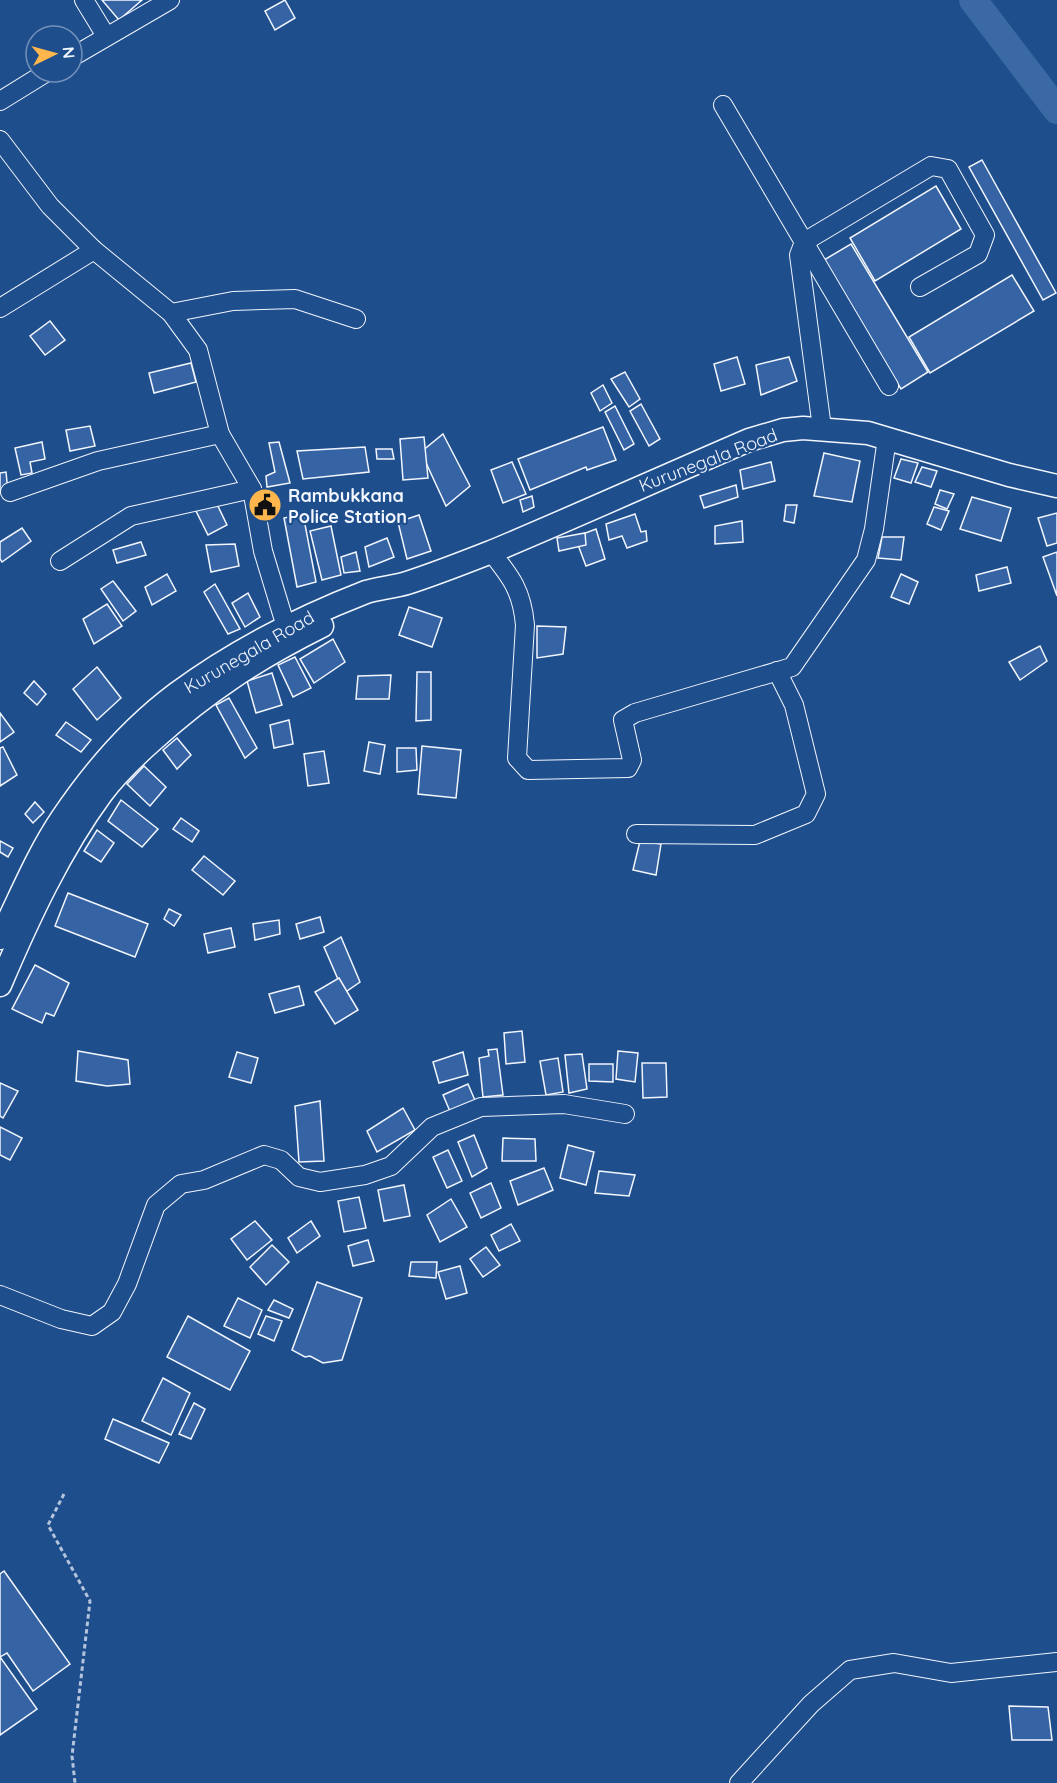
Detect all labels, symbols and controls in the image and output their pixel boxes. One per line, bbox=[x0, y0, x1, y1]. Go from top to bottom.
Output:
north arrow bbox=[24, 24, 84, 84]
text: N bbox=[58, 46, 79, 59]
street label: Kurunegala Road bbox=[635, 423, 781, 497]
place label: Rambukkana Police Station bbox=[288, 484, 407, 528]
public building icon: Rambukkana Police Station bbox=[247, 487, 283, 523]
street label: Kurunegala Road bbox=[180, 605, 318, 699]

